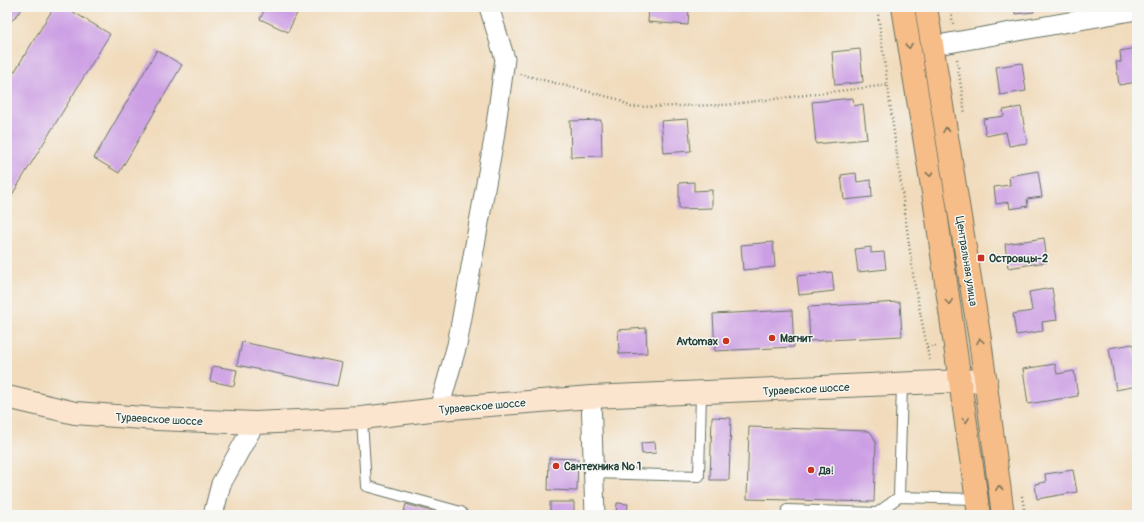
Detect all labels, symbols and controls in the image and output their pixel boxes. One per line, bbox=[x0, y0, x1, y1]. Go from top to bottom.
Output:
one-way arrow bbox=[904, 42, 913, 49]
one-way arrow bbox=[942, 127, 951, 133]
one-way arrow bbox=[925, 171, 934, 177]
street label: Центральная улица bbox=[953, 215, 980, 307]
place label: Островцы-2 bbox=[989, 252, 1048, 265]
marker: Островцы-2 bbox=[976, 253, 986, 263]
one-way arrow bbox=[944, 299, 953, 306]
place label: Магнит bbox=[780, 332, 813, 345]
marker: Магнит bbox=[767, 333, 777, 343]
place label: Avtomax bbox=[676, 335, 718, 348]
marker: Avtomax bbox=[721, 336, 731, 346]
one-way arrow bbox=[976, 338, 985, 344]
street label: Тураевское шоссе bbox=[762, 381, 850, 398]
street label: Тураевское шоссе bbox=[438, 396, 527, 417]
street label: Тураевское шоссе bbox=[115, 411, 203, 428]
one-way arrow bbox=[961, 417, 970, 423]
place label: Сантехника № 1 bbox=[564, 460, 641, 473]
marker: Сантехника № 1 bbox=[551, 461, 561, 471]
place label: Да! bbox=[818, 464, 834, 477]
marker: Да! bbox=[806, 465, 816, 475]
one-way arrow bbox=[995, 485, 1004, 491]

